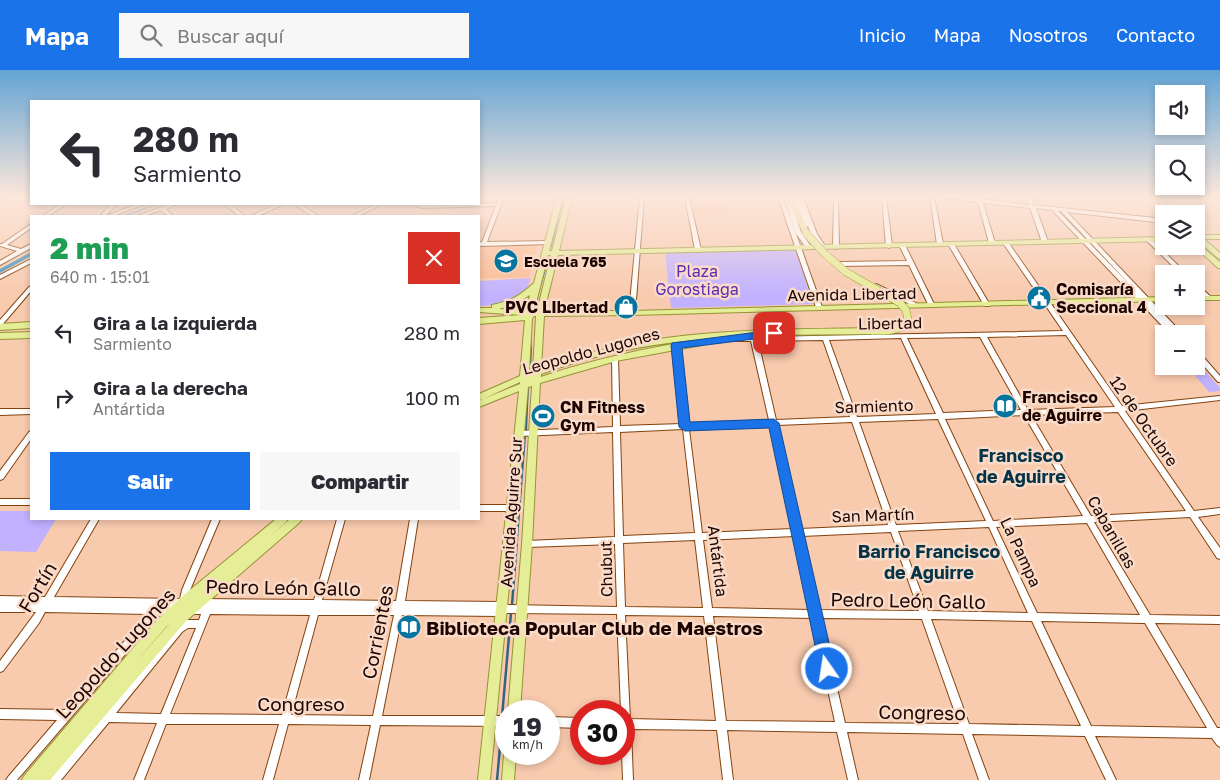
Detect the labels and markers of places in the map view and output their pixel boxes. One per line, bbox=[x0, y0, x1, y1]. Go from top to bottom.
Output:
school or university icon: Escuela 765 bbox=[493, 248, 519, 274]
place label: Escuela 765 bbox=[524, 253, 607, 270]
place label: Comisaría Seccional 4 bbox=[1056, 279, 1147, 317]
public building icon: Comisaría Seccional 4 bbox=[1026, 285, 1052, 311]
shop icon: PVC LIbertad bbox=[613, 294, 639, 320]
place label: PVC LIbertad bbox=[505, 297, 608, 317]
pin bbox=[753, 312, 795, 354]
place label: Francisco de Aguirre bbox=[1022, 387, 1102, 425]
library icon: Francisco de Aguirre bbox=[992, 393, 1018, 419]
place label: CN Fitness Gym bbox=[560, 397, 645, 435]
sports icon: CN Fitness Gym bbox=[530, 403, 556, 429]
library icon: Biblioteca Popular Club de Maestros bbox=[396, 614, 422, 640]
place label: Biblioteca Popular Club de Maestros bbox=[426, 616, 763, 639]

